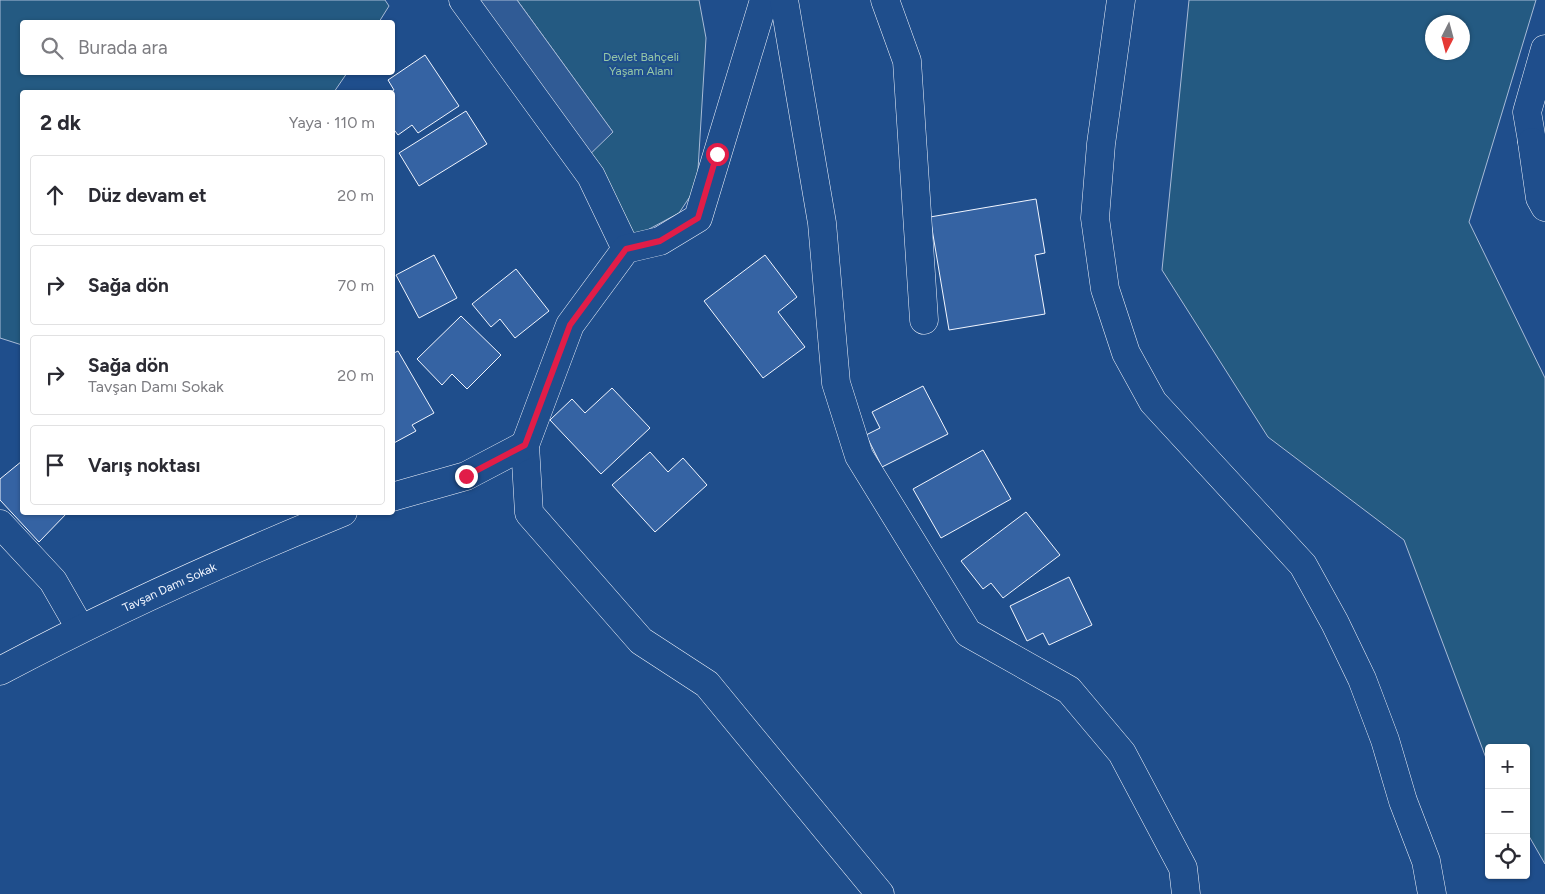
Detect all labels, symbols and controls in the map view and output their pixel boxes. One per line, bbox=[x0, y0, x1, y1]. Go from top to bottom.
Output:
north arrow bbox=[1425, 15, 1470, 60]
search box bbox=[20, 20, 395, 75]
icon: search bbox=[38, 34, 66, 62]
text: Burada ara bbox=[78, 36, 168, 59]
park label: Devlet Bahçeli Yaşam Alanı bbox=[603, 50, 679, 78]
text: 2 dk bbox=[40, 110, 81, 135]
text: Yaya · 110 m bbox=[289, 113, 375, 132]
route start bbox=[706, 143, 729, 166]
icon: ahead bbox=[41, 181, 69, 209]
text: Düz devam et bbox=[88, 184, 207, 207]
text: 20 m bbox=[337, 186, 374, 205]
icon: right bbox=[41, 271, 69, 299]
text: Sağa dön bbox=[88, 274, 169, 297]
text: 70 m bbox=[338, 276, 374, 295]
text: Sağa dön bbox=[88, 354, 169, 377]
icon: right bbox=[41, 361, 69, 389]
text: 20 m bbox=[337, 366, 374, 385]
text: Tavşan Damı Sokak bbox=[88, 377, 224, 396]
icon: arrive bbox=[41, 451, 69, 479]
text: Varış noktası bbox=[88, 454, 200, 477]
route end bbox=[455, 465, 478, 488]
street label: Tavşan Damı Sokak bbox=[120, 560, 219, 615]
map controls bbox=[1485, 744, 1530, 879]
button: + bbox=[1485, 744, 1530, 789]
button: − bbox=[1485, 789, 1530, 834]
button: locate bbox=[1485, 834, 1530, 879]

